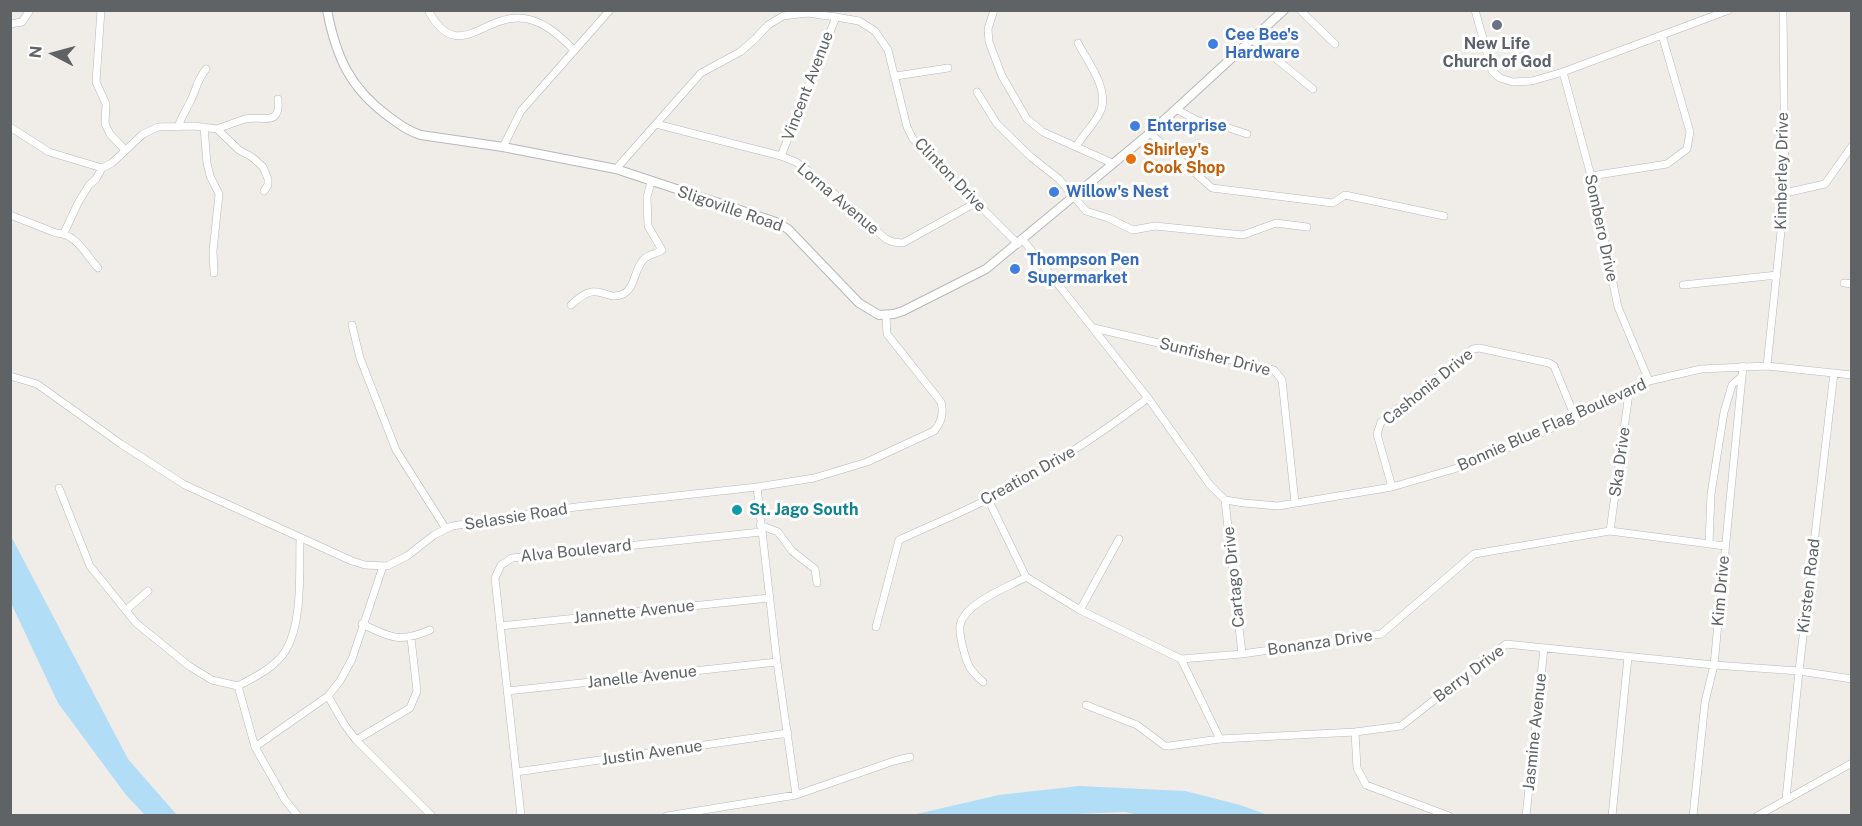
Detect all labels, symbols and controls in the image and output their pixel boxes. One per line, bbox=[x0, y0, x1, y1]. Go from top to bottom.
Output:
marker: New Life Church of God bbox=[1490, 18, 1504, 32]
north arrow bbox=[24, 24, 84, 84]
place label: Cee Bee's Hardware bbox=[1225, 25, 1300, 63]
street label: Vincent Avenue bbox=[778, 29, 838, 143]
place label: New Life Church of God bbox=[1443, 34, 1551, 72]
marker: Cee Bee's Hardware bbox=[1206, 37, 1220, 51]
text: N bbox=[25, 45, 46, 59]
street label: Kimberley Drive bbox=[1771, 112, 1793, 230]
place label: Enterprise bbox=[1147, 116, 1227, 136]
marker: Enterprise bbox=[1128, 119, 1142, 133]
street label: Clinton Drive bbox=[910, 134, 990, 216]
place label: Shirley's Cook Shop bbox=[1143, 140, 1225, 178]
marker: Shirley's Cook Shop bbox=[1124, 152, 1138, 166]
street label: Lorna Avenue bbox=[793, 159, 883, 239]
street label: Sombero Drive bbox=[1580, 172, 1622, 284]
street label: Sligoville Road bbox=[675, 182, 785, 236]
place label: Willow's Nest bbox=[1066, 182, 1169, 202]
marker: Willow's Nest bbox=[1047, 185, 1061, 199]
place label: Thompson Pen Supermarket bbox=[1027, 250, 1139, 288]
marker: Thompson Pen Supermarket bbox=[1008, 262, 1022, 276]
street label: Sunfisher Drive bbox=[1157, 334, 1273, 380]
street label: Cashonia Drive bbox=[1379, 345, 1477, 429]
street label: Bonnie Blue Flag Boulevard bbox=[1455, 375, 1649, 475]
street label: Ska Drive bbox=[1606, 426, 1634, 498]
street label: Creation Drive bbox=[977, 442, 1079, 510]
street label: Selassie Road bbox=[463, 499, 569, 535]
place label: St. Jago South bbox=[749, 500, 858, 520]
marker: St. Jago South bbox=[730, 503, 744, 517]
street label: Cartago Drive bbox=[1219, 525, 1249, 629]
street label: Alva Boulevard bbox=[520, 536, 632, 566]
street label: Kirsten Road bbox=[1794, 538, 1824, 634]
street label: Kim Drive bbox=[1708, 555, 1734, 627]
street label: Jannette Avenue bbox=[573, 596, 695, 628]
street label: Bonanza Drive bbox=[1266, 626, 1374, 660]
street label: Berry Drive bbox=[1430, 641, 1508, 707]
street label: Janelle Avenue bbox=[586, 662, 698, 692]
street label: Jasmine Avenue bbox=[1519, 672, 1551, 792]
street label: Justin Avenue bbox=[600, 736, 704, 770]

